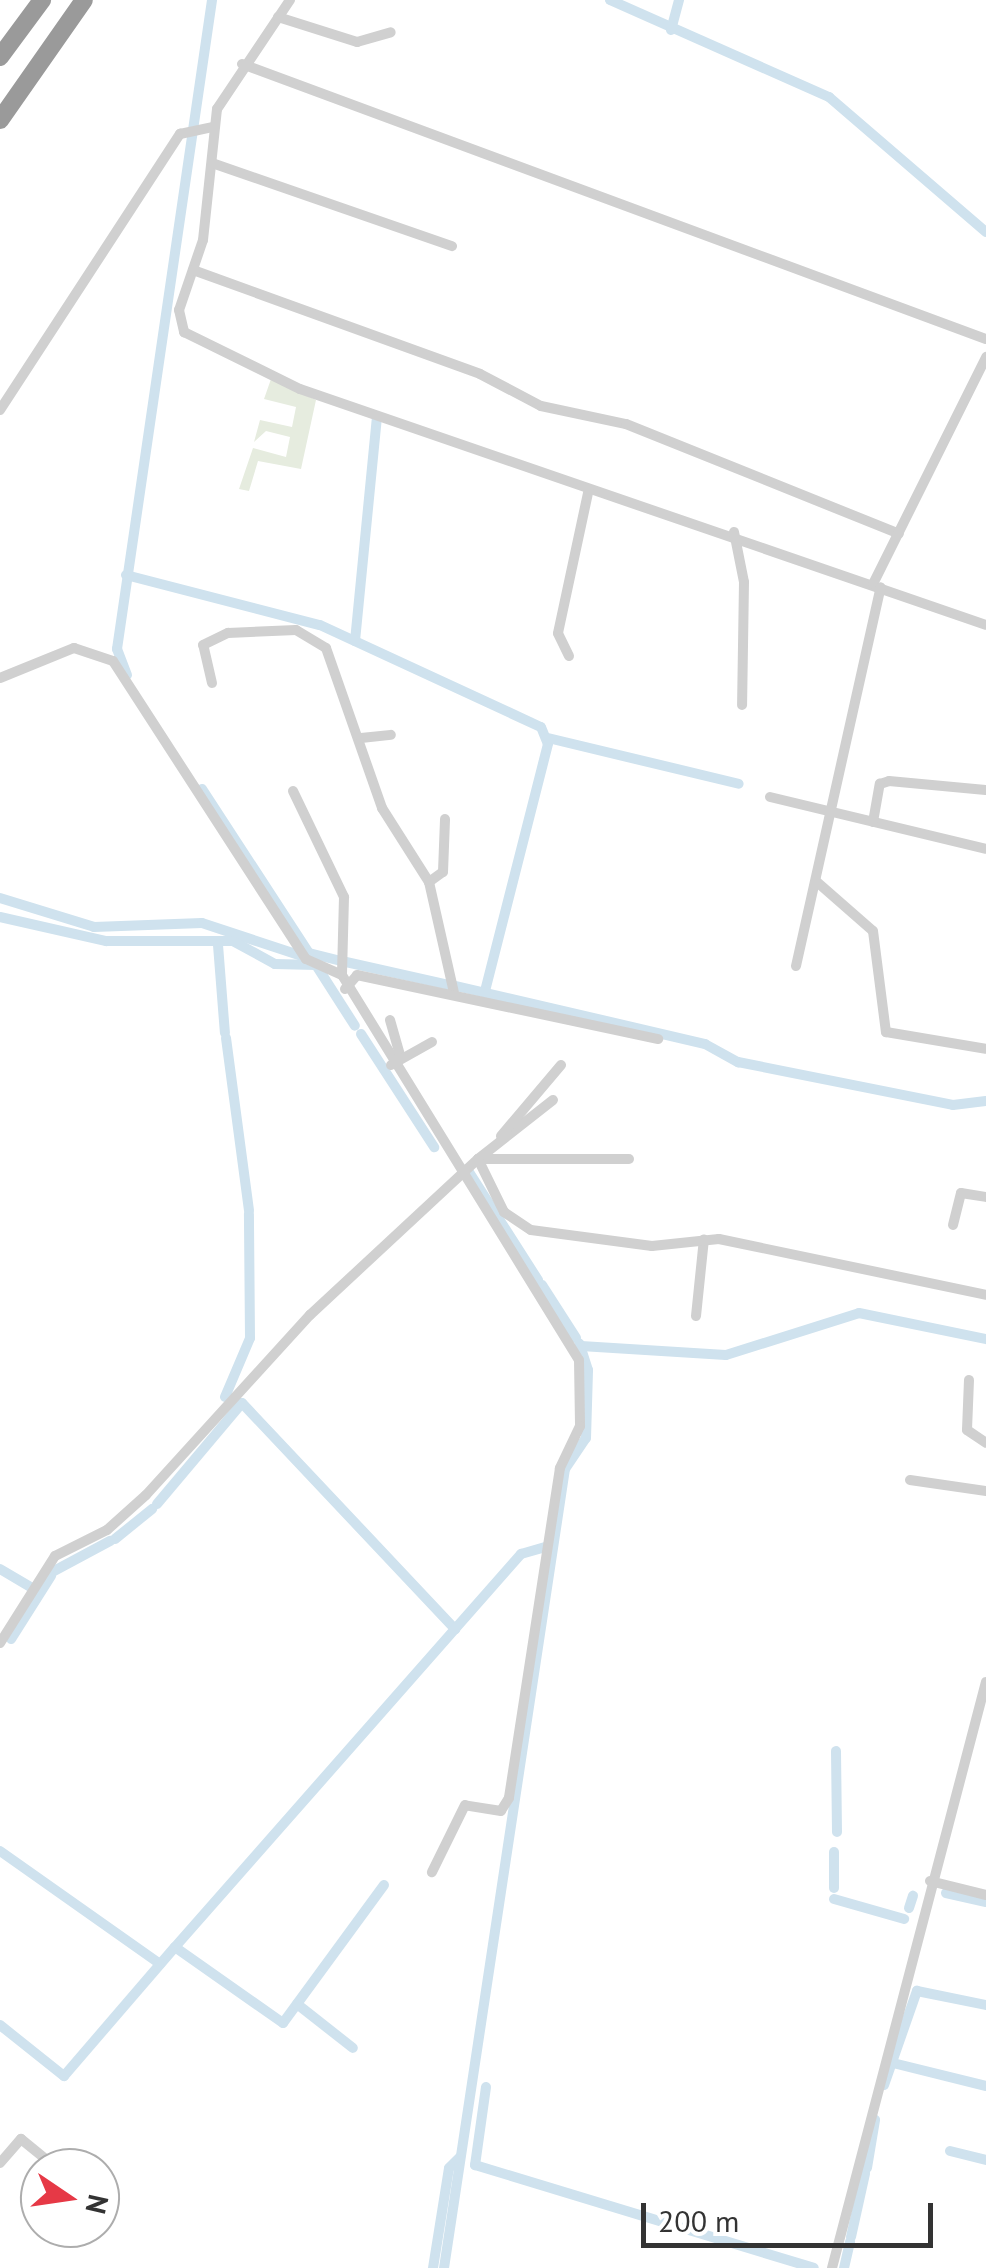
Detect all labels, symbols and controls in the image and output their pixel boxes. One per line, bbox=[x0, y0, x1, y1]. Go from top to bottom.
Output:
north arrow bbox=[20, 2148, 120, 2248]
scale bar bbox=[646, 2183, 938, 2245]
text: N bbox=[78, 2191, 118, 2218]
text: 200 m bbox=[658, 2201, 739, 2240]

